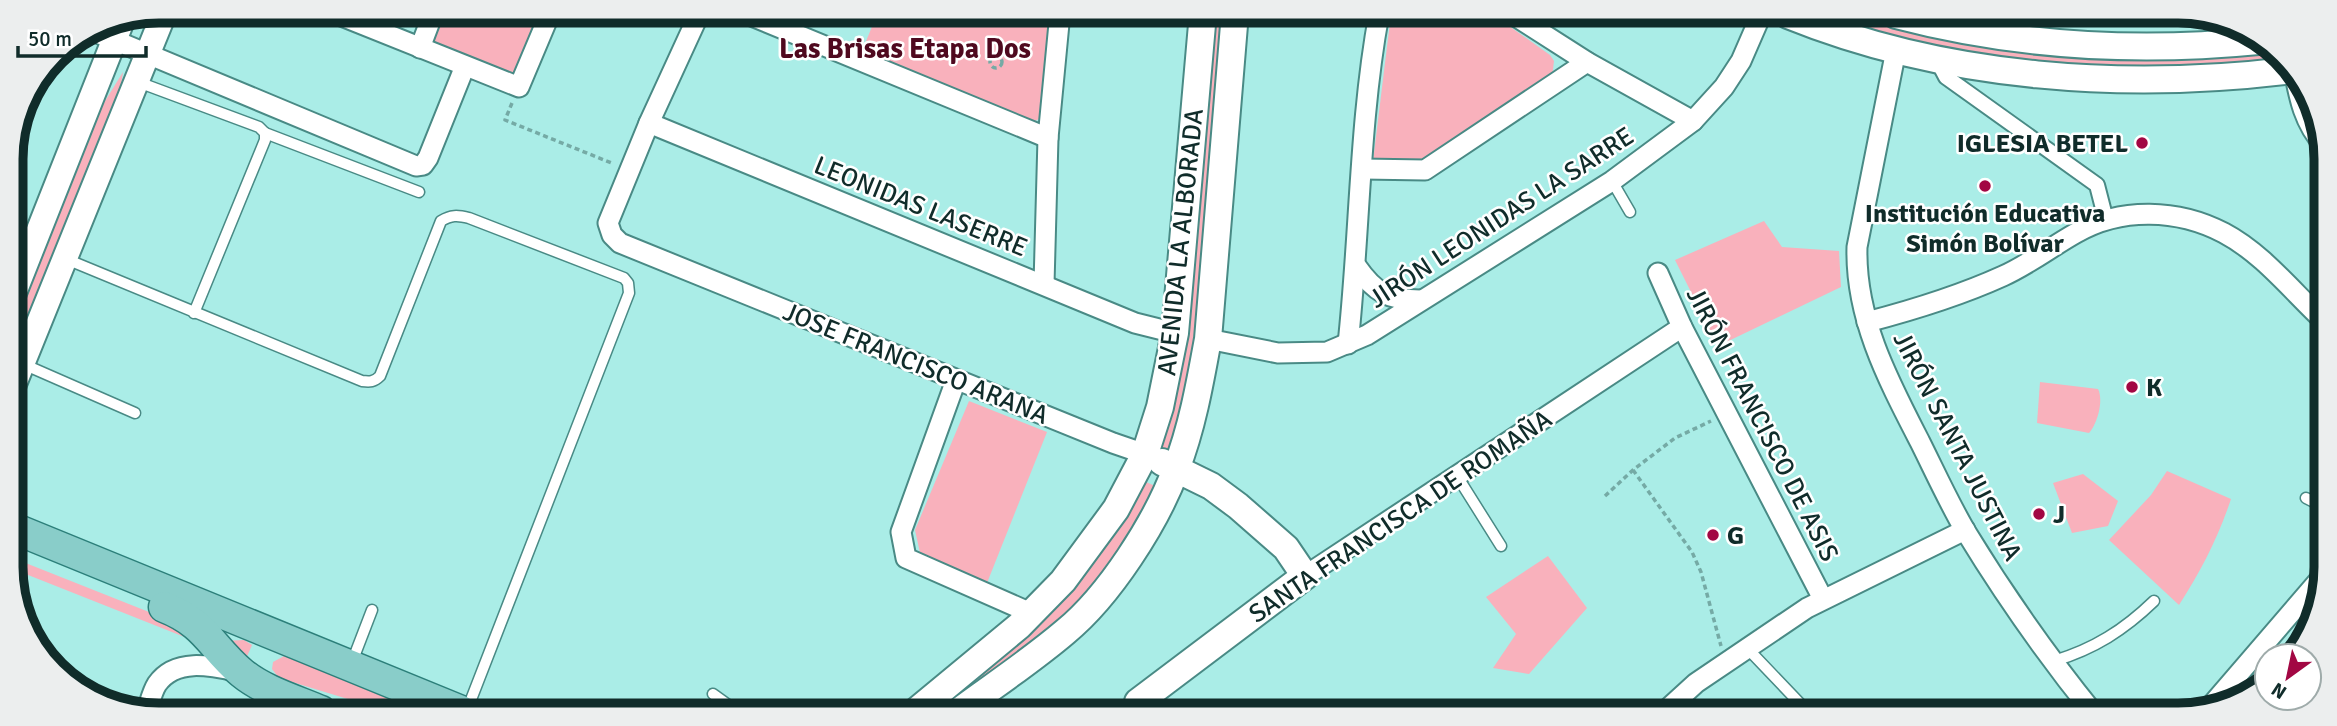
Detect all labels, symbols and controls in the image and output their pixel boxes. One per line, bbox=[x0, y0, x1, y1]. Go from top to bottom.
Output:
scale bar bbox=[18, 14, 145, 58]
text: 50 m bbox=[28, 26, 72, 52]
district label: Las Brisas Etapa Dos bbox=[779, 32, 1031, 66]
street label: AVENIDA LA ALBORADA bbox=[1151, 107, 1211, 377]
street label: JIRÓN LEONIDAS LA SARRE bbox=[1363, 120, 1640, 315]
place label: IGLESIA BETEL bbox=[1957, 128, 2128, 160]
marker: IGLESIA BETEL bbox=[2134, 135, 2150, 151]
street label: LEONIDAS LASERRE bbox=[809, 150, 1032, 264]
marker: Institución Educativa Simón Bolívar bbox=[1977, 178, 1993, 194]
place label: Institución Educativa Simón Bolívar bbox=[1865, 198, 2105, 260]
street label: JIRÓN FRANCISCO DE ASIS bbox=[1679, 282, 1845, 567]
street label: JOSE FRANCISCO ARANA bbox=[778, 296, 1053, 432]
street label: JIRÓN SANTA JUSTINA bbox=[1886, 327, 2029, 566]
place label: K bbox=[2146, 372, 2162, 404]
marker: K bbox=[2124, 379, 2140, 395]
street label: SANTA FRANCISCA DE ROMAÑA bbox=[1243, 403, 1558, 630]
place label: J bbox=[2053, 499, 2065, 531]
marker: J bbox=[2031, 506, 2047, 522]
place label: G bbox=[1727, 520, 1744, 552]
marker: G bbox=[1705, 527, 1721, 543]
north arrow bbox=[2253, 642, 2323, 712]
text: N bbox=[2267, 677, 2291, 704]

